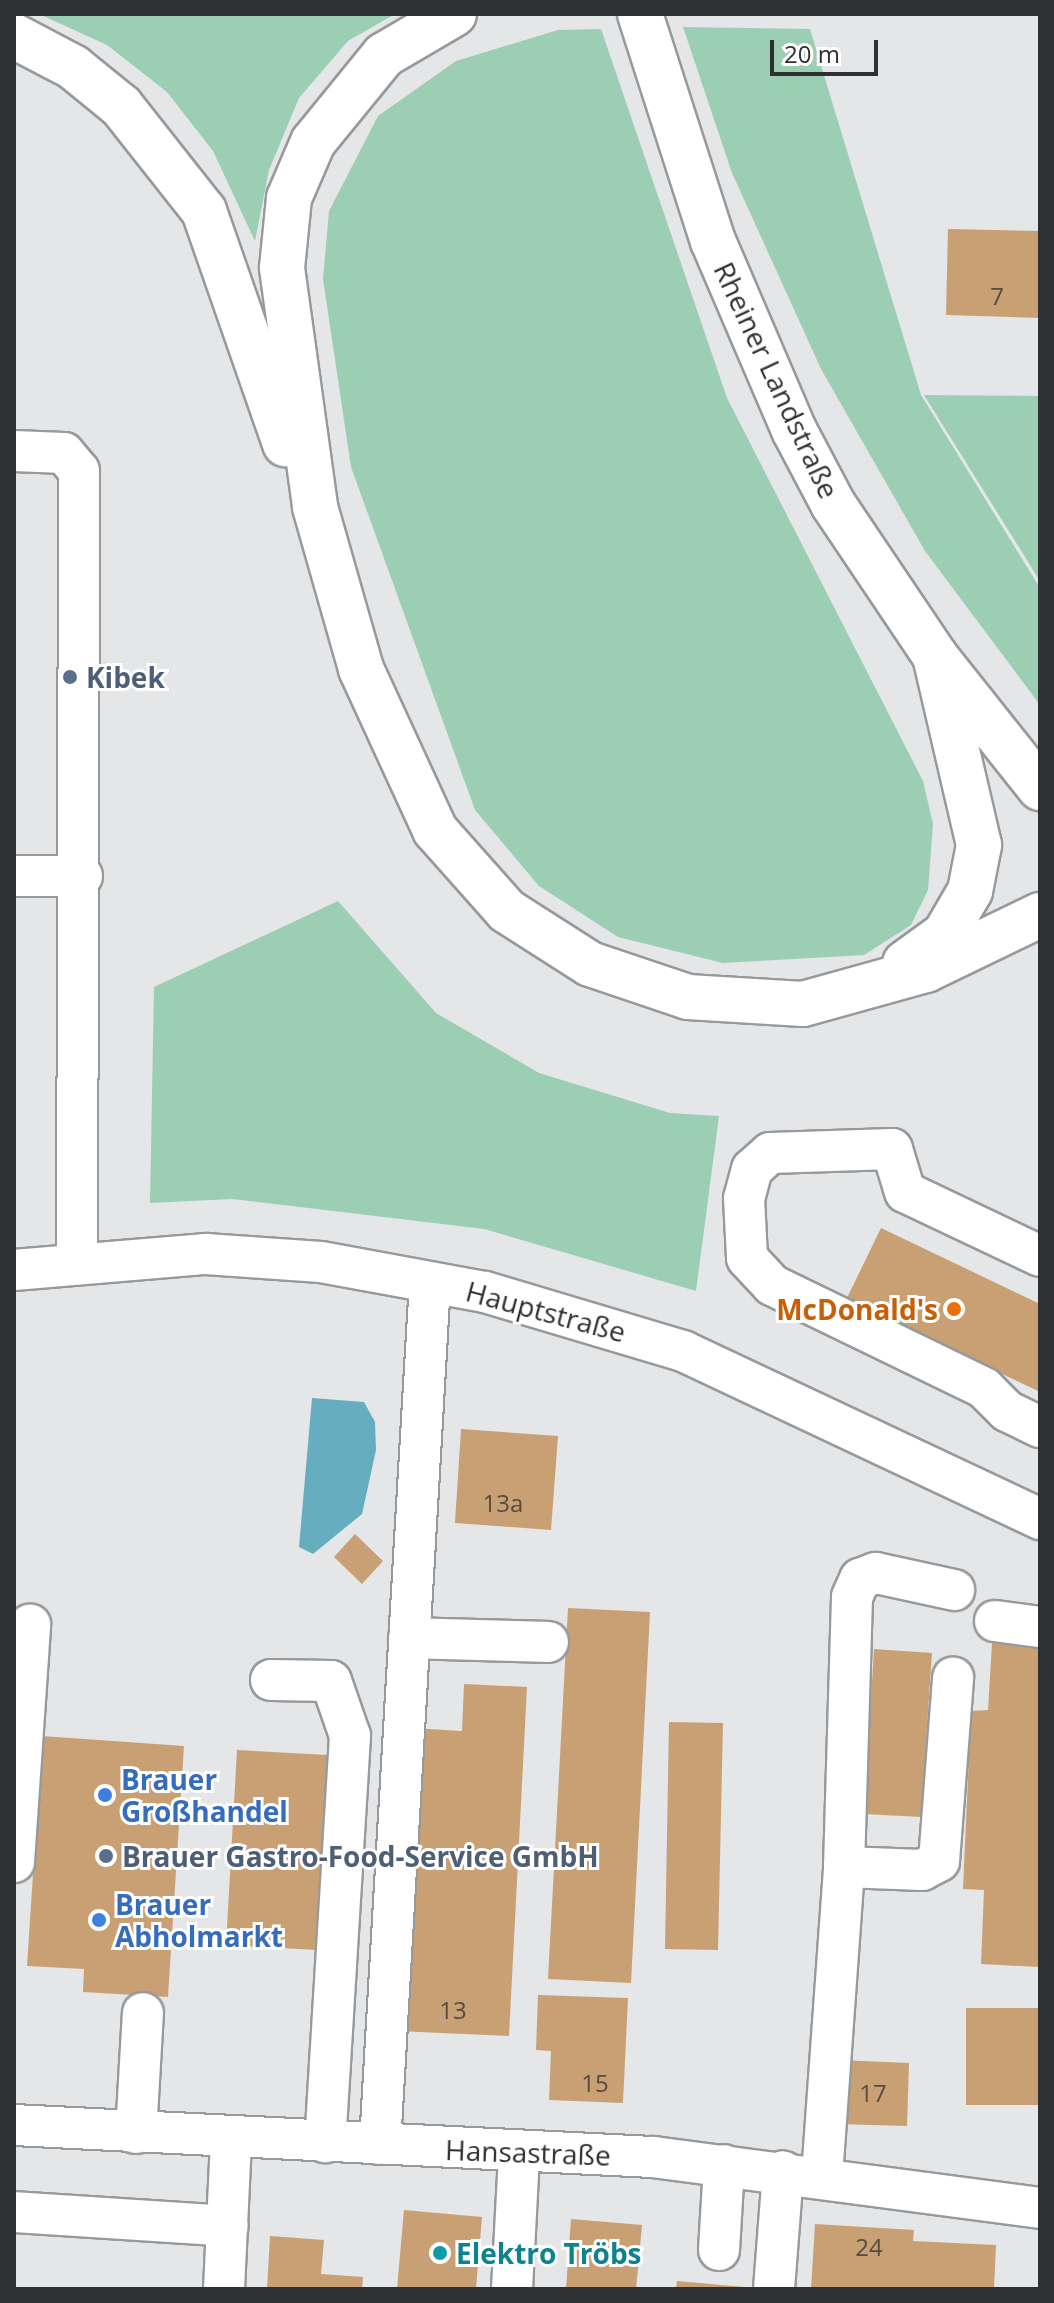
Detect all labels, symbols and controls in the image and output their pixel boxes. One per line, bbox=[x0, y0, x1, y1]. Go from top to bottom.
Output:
scale bar bbox=[774, 24, 882, 74]
text: 20 m bbox=[784, 37, 840, 70]
street label: Rheiner Landstraße bbox=[708, 257, 846, 503]
house number: 7 bbox=[990, 282, 1004, 310]
place label: Kibek bbox=[86, 660, 165, 694]
marker: Kibek bbox=[61, 668, 79, 686]
street label: Hauptstraße bbox=[462, 1274, 630, 1348]
place label: McDonald's bbox=[776, 1292, 938, 1326]
marker: McDonald's bbox=[945, 1300, 963, 1318]
house number: 13a bbox=[483, 1489, 523, 1517]
place label: Brauer Großhandel bbox=[121, 1762, 288, 1828]
marker: Brauer Großhandel bbox=[96, 1786, 114, 1804]
place label: Brauer Gastro-Food-Service GmbH bbox=[122, 1839, 599, 1873]
marker: Brauer Gastro-Food-Service GmbH bbox=[97, 1847, 115, 1865]
place label: Brauer Abholmarkt bbox=[115, 1887, 283, 1953]
marker: Brauer Abholmarkt bbox=[90, 1911, 108, 1929]
house number: 13 bbox=[439, 1996, 467, 2024]
house number: 15 bbox=[581, 2069, 609, 2097]
house number: 17 bbox=[859, 2079, 887, 2107]
street label: Hansastraße bbox=[445, 2132, 611, 2172]
house number: 24 bbox=[855, 2233, 883, 2261]
place label: Elektro Tröbs bbox=[456, 2236, 642, 2270]
marker: Elektro Tröbs bbox=[431, 2244, 449, 2262]

